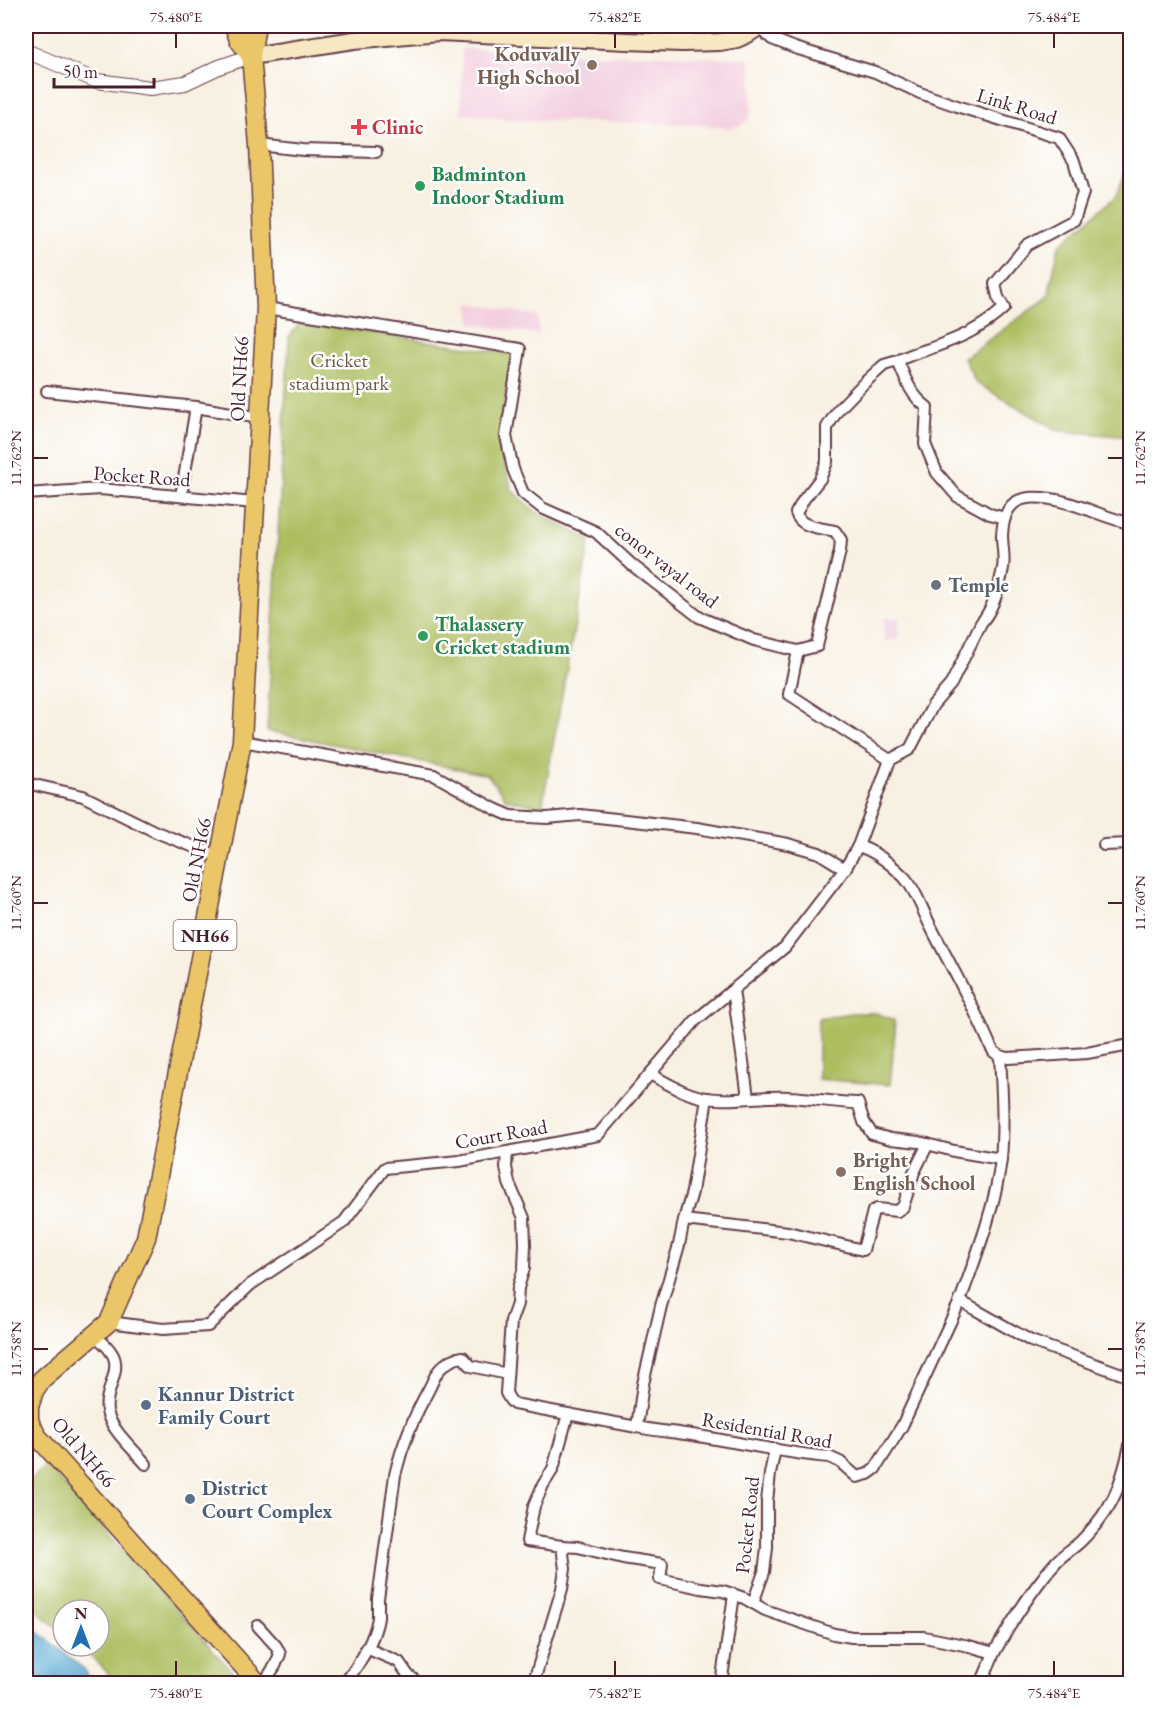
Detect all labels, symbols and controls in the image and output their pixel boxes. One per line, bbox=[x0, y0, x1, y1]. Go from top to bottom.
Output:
text: 75.480°E bbox=[150, 7, 203, 26]
text: 75.482°E bbox=[589, 7, 642, 26]
text: 75.484°E bbox=[1028, 7, 1081, 26]
place label: Koduvally High School bbox=[477, 41, 580, 90]
scale bar bbox=[54, 51, 154, 89]
marker: Koduvally High School bbox=[585, 58, 599, 72]
text: 50 m bbox=[63, 60, 98, 83]
street label: Link Road bbox=[974, 82, 1061, 131]
place label: Clinic bbox=[372, 114, 423, 140]
marker: Clinic bbox=[350, 118, 368, 136]
place label: Badminton Indoor Stadium bbox=[432, 161, 565, 210]
marker: Badminton Indoor Stadium bbox=[413, 179, 427, 193]
street label: Old NH66 bbox=[224, 335, 254, 422]
park label: Cricket stadium park bbox=[289, 347, 390, 396]
text: 11.762°N bbox=[6, 430, 25, 486]
text: 11.762°N bbox=[1130, 430, 1149, 486]
street label: Pocket Road bbox=[93, 460, 192, 492]
street label: conor vayal road bbox=[610, 516, 725, 614]
place label: Temple bbox=[948, 572, 1009, 598]
marker: Temple bbox=[929, 578, 943, 592]
place label: Thalassery Cricket stadium bbox=[435, 611, 570, 660]
marker: Thalassery Cricket stadium bbox=[416, 629, 430, 643]
street label: Old NH66 bbox=[175, 815, 217, 904]
text: 11.760°N bbox=[6, 875, 25, 931]
text: 11.760°N bbox=[1130, 875, 1149, 931]
road number: NH66 bbox=[174, 920, 236, 950]
street label: Court Road bbox=[453, 1113, 550, 1155]
place label: Bright English School bbox=[853, 1147, 976, 1196]
marker: Bright English School bbox=[834, 1165, 848, 1179]
text: 11.758°N bbox=[6, 1321, 25, 1377]
text: 11.758°N bbox=[1130, 1321, 1149, 1377]
place label: Kannur District Family Court bbox=[158, 1381, 295, 1430]
marker: Kannur District Family Court bbox=[139, 1398, 153, 1412]
street label: Residential Road bbox=[700, 1406, 835, 1454]
street label: Old NH66 bbox=[46, 1411, 122, 1493]
street label: Pocket Road bbox=[729, 1474, 765, 1575]
place label: District Court Complex bbox=[202, 1475, 332, 1524]
marker: District Court Complex bbox=[183, 1492, 197, 1506]
north arrow bbox=[51, 1598, 111, 1658]
text: N bbox=[75, 1603, 88, 1624]
text: 75.480°E bbox=[150, 1683, 203, 1702]
text: 75.482°E bbox=[589, 1683, 642, 1702]
text: 75.484°E bbox=[1028, 1683, 1081, 1702]

